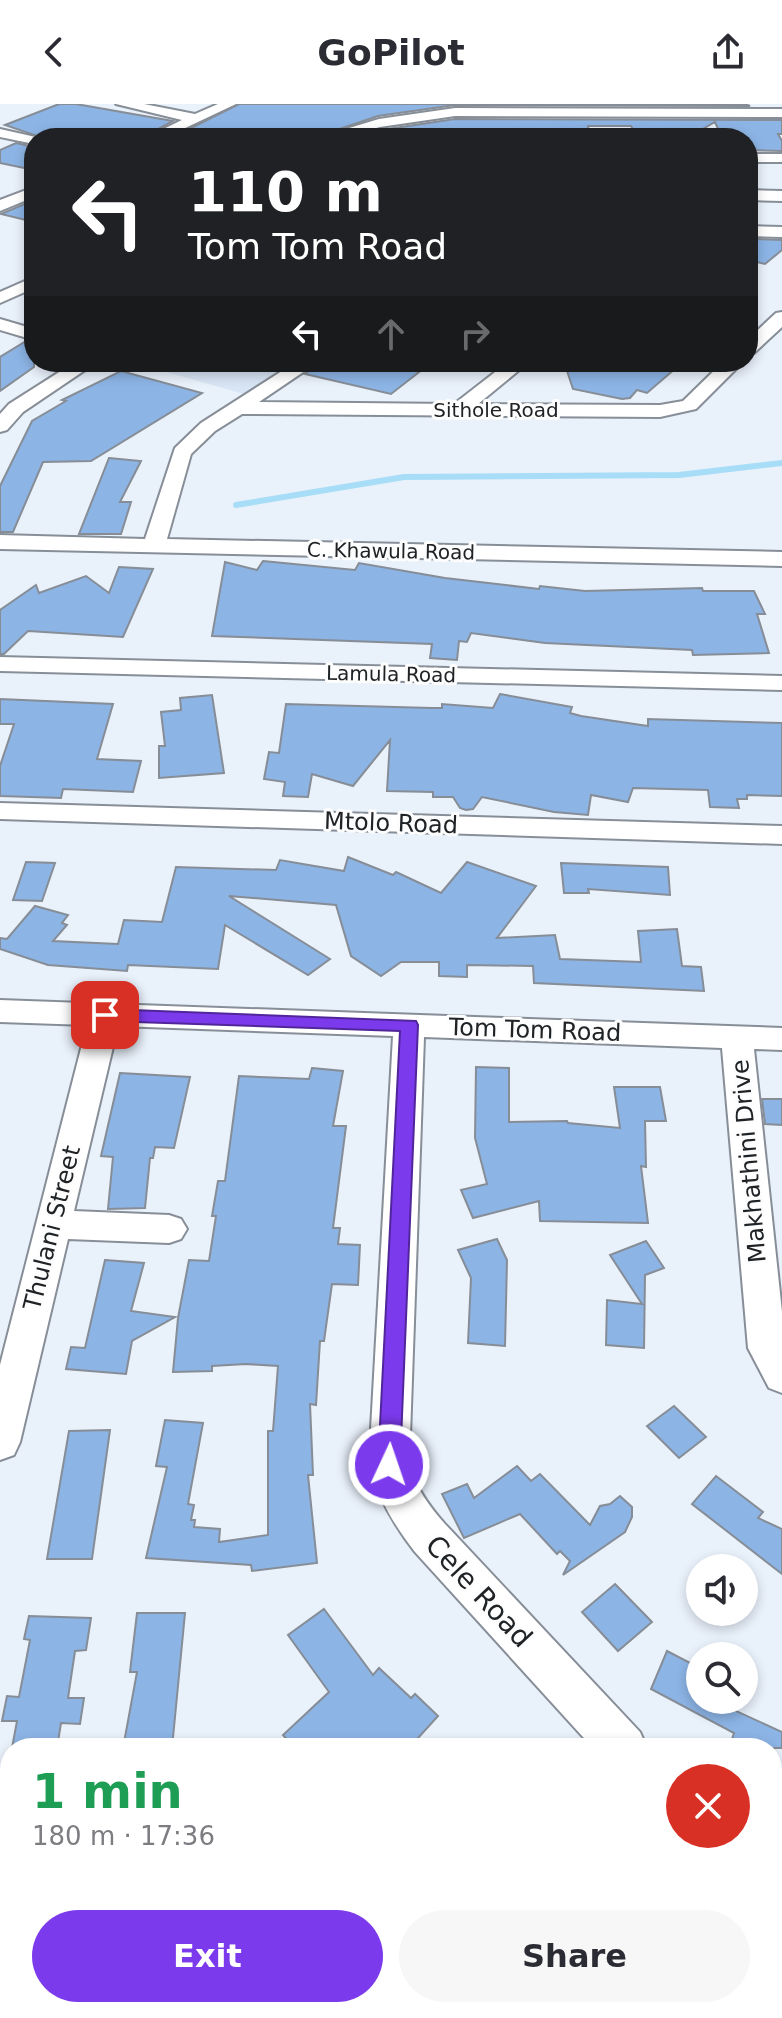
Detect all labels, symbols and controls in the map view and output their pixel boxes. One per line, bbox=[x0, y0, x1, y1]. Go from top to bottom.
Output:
icon: back bbox=[32, 30, 76, 74]
icon: share bbox=[706, 30, 750, 74]
text: GoPilot bbox=[317, 32, 465, 73]
text: 110 m bbox=[188, 159, 383, 224]
icon: left bbox=[56, 160, 160, 264]
text: Tom Tom Road bbox=[188, 226, 447, 267]
icon: left bbox=[285, 312, 329, 356]
icon: ahead bbox=[369, 312, 413, 356]
icon: right bbox=[453, 312, 497, 356]
street label: Sithole Road bbox=[433, 398, 559, 422]
street label: C. Khawula Road bbox=[307, 538, 475, 564]
street label: Lamula Road bbox=[326, 661, 456, 687]
street label: Mtolo Road bbox=[324, 807, 458, 839]
pin bbox=[71, 981, 139, 1049]
icon: arrive bbox=[83, 993, 127, 1037]
street label: Tom Tom Road bbox=[447, 1013, 622, 1047]
street label: Makhathini Drive bbox=[726, 1058, 772, 1264]
street label: Thulani Street bbox=[18, 1143, 86, 1314]
position arrow bbox=[347, 1423, 431, 1507]
street label: Cele Road bbox=[419, 1529, 539, 1654]
map controls bbox=[686, 1554, 758, 1714]
button: sound bbox=[686, 1554, 758, 1626]
button: search bbox=[686, 1642, 758, 1714]
text: 1 min bbox=[32, 1763, 183, 1819]
button: close bbox=[666, 1764, 750, 1848]
text: 180 m · 17:36 bbox=[32, 1821, 215, 1851]
button: Exit bbox=[32, 1910, 383, 2002]
button: Share bbox=[399, 1910, 750, 2002]

